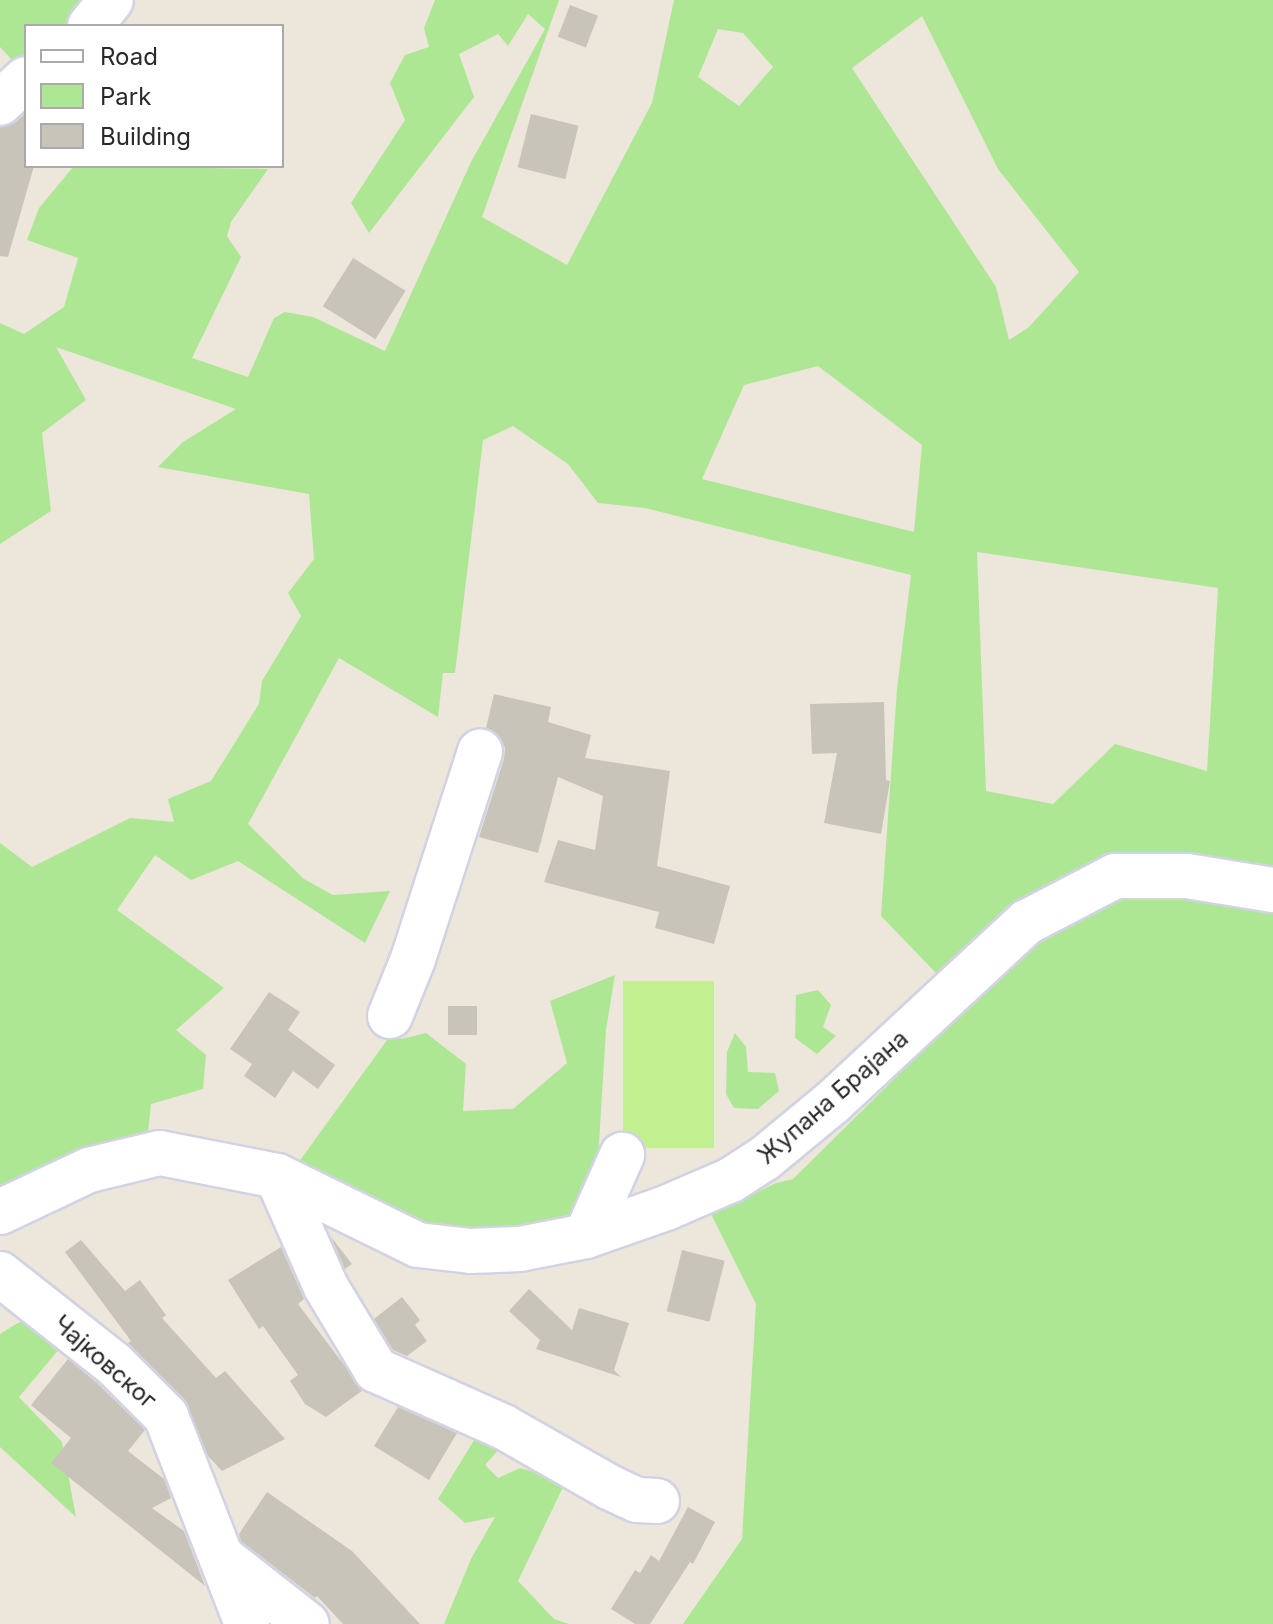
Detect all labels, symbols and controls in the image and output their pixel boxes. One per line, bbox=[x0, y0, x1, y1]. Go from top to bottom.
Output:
legend bbox=[24, 24, 284, 168]
text: Road bbox=[100, 42, 158, 71]
text: Park bbox=[100, 82, 151, 111]
text: Building bbox=[100, 122, 191, 151]
street label: Жупана Брајана bbox=[752, 1024, 914, 1170]
street label: Чајковског bbox=[47, 1309, 163, 1415]

